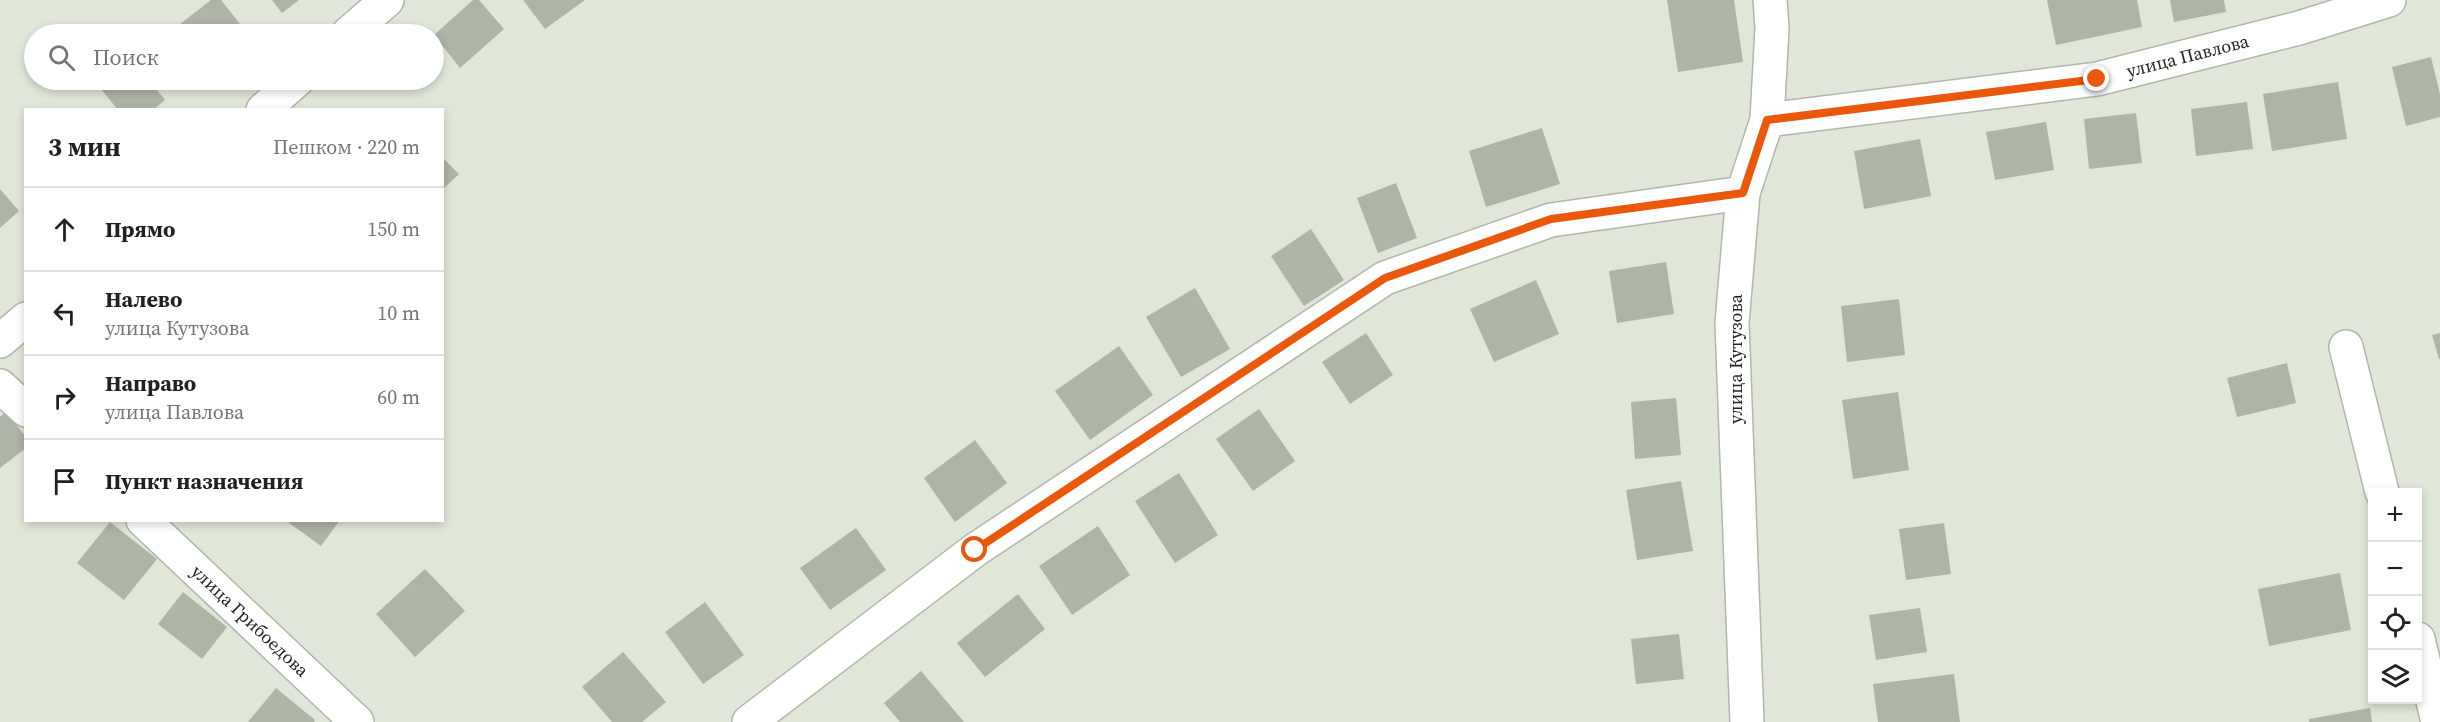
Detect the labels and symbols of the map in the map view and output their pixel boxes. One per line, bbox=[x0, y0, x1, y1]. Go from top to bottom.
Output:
street label: улица Павлова bbox=[2124, 28, 2252, 83]
route end bbox=[2083, 65, 2109, 91]
street label: улица Кутузова bbox=[1723, 293, 1748, 424]
route start bbox=[961, 536, 987, 562]
street label: улица Грибоедова bbox=[186, 559, 315, 683]

